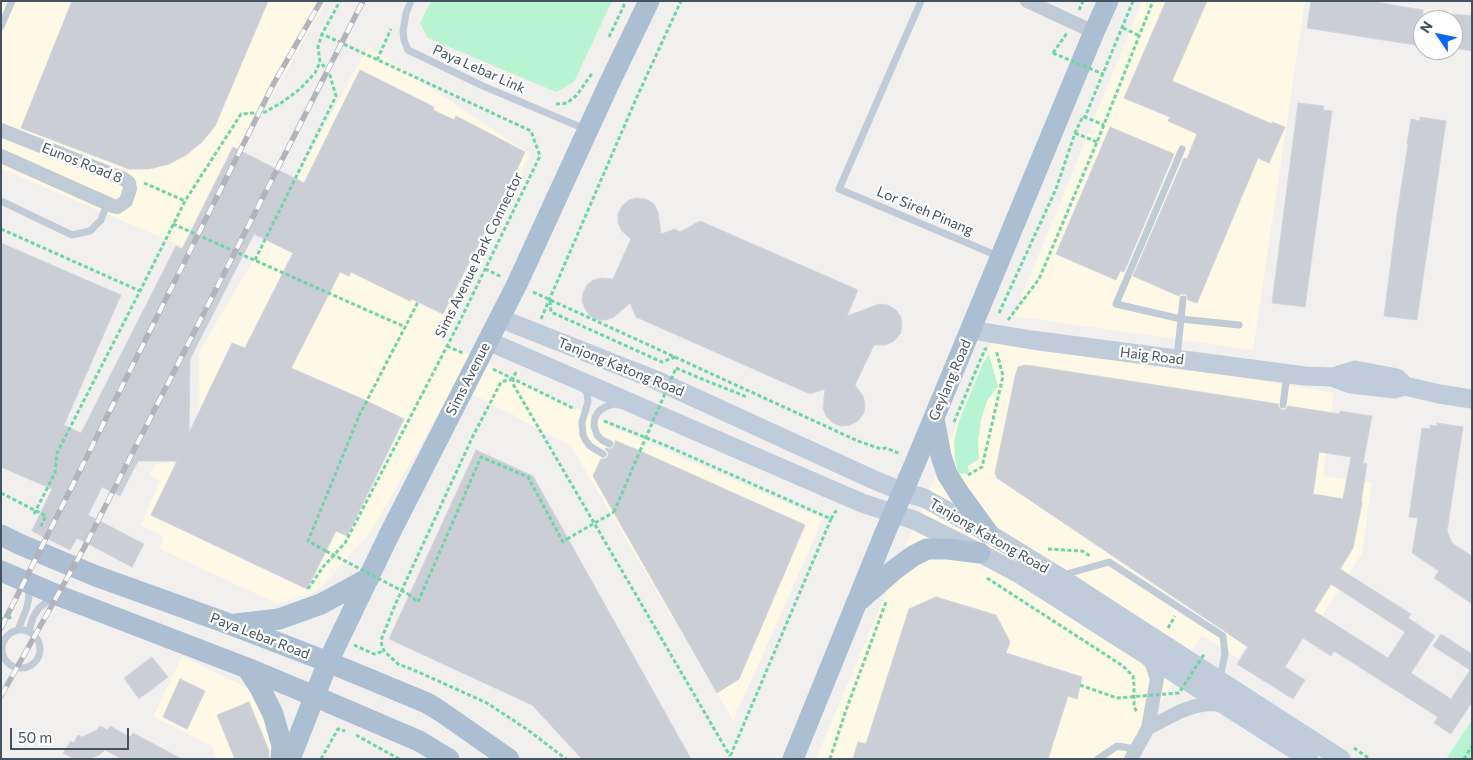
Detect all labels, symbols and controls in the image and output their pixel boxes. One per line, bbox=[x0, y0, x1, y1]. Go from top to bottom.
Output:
north arrow bbox=[1413, 10, 1463, 60]
text: N bbox=[1416, 18, 1436, 36]
street label: Paya Lebar Link bbox=[430, 41, 528, 97]
street label: Eunos Road 8 bbox=[39, 139, 125, 187]
street label: Sims Avenue Park Connector bbox=[431, 169, 527, 341]
street label: Lor Sireh Pinang bbox=[874, 183, 976, 239]
street label: Tanjong Katong Road bbox=[555, 334, 687, 400]
street label: Geylang Road bbox=[925, 337, 975, 423]
street label: Sims Avenue bbox=[442, 340, 494, 418]
street label: Haig Road bbox=[1119, 344, 1185, 368]
street label: Tanjong Katong Road bbox=[926, 495, 1052, 577]
street label: Paya Lebar Road bbox=[208, 609, 312, 663]
scale bar bbox=[12, 718, 131, 750]
text: 50 m bbox=[18, 728, 52, 746]

